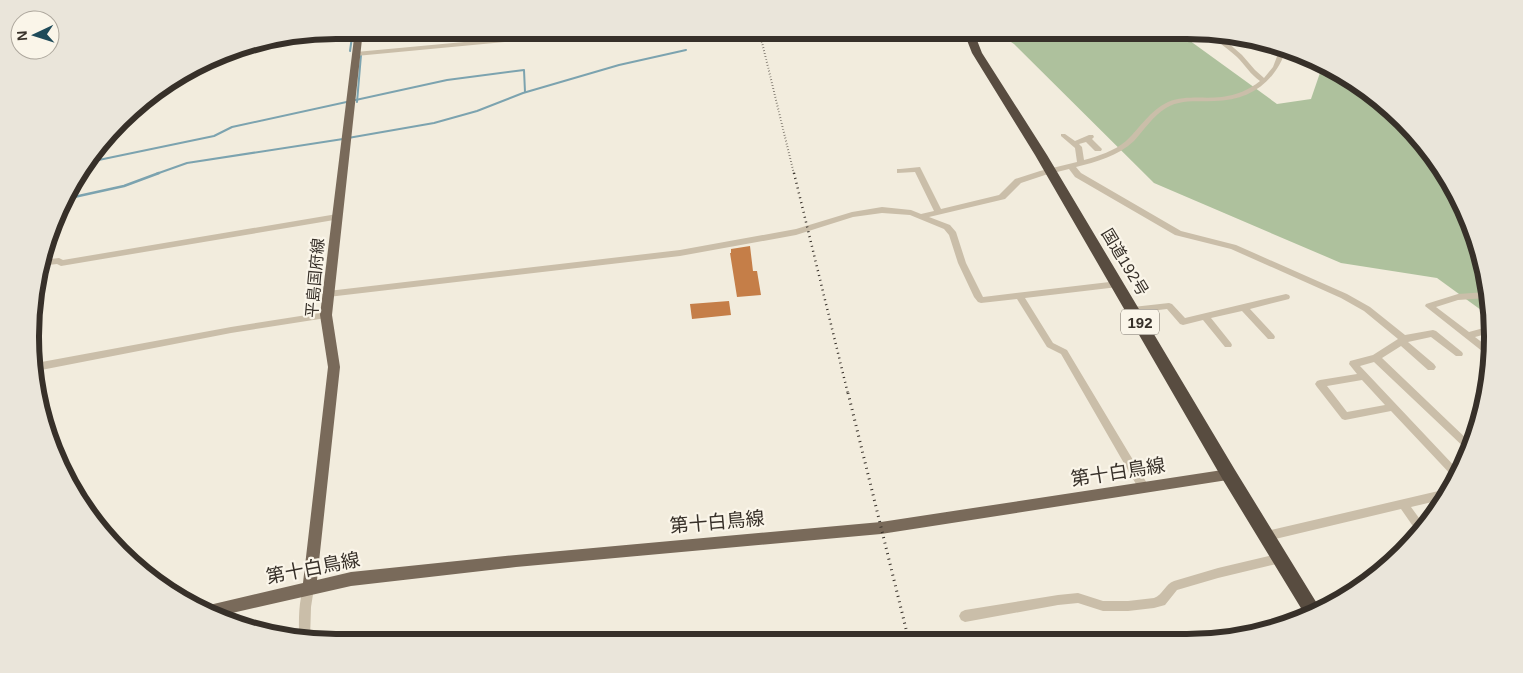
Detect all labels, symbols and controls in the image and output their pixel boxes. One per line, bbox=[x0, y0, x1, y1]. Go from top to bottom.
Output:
north arrow bbox=[10, 10, 60, 60]
text: N bbox=[14, 30, 30, 42]
street label: 国道192号 bbox=[1098, 226, 1152, 298]
street label: 平島国府線 bbox=[303, 237, 327, 319]
road number: 192 bbox=[1121, 310, 1159, 334]
street label: 第十白鳥線 bbox=[1069, 454, 1167, 490]
street label: 第十白鳥線 bbox=[669, 507, 765, 537]
street label: 第十白鳥線 bbox=[264, 549, 362, 587]

